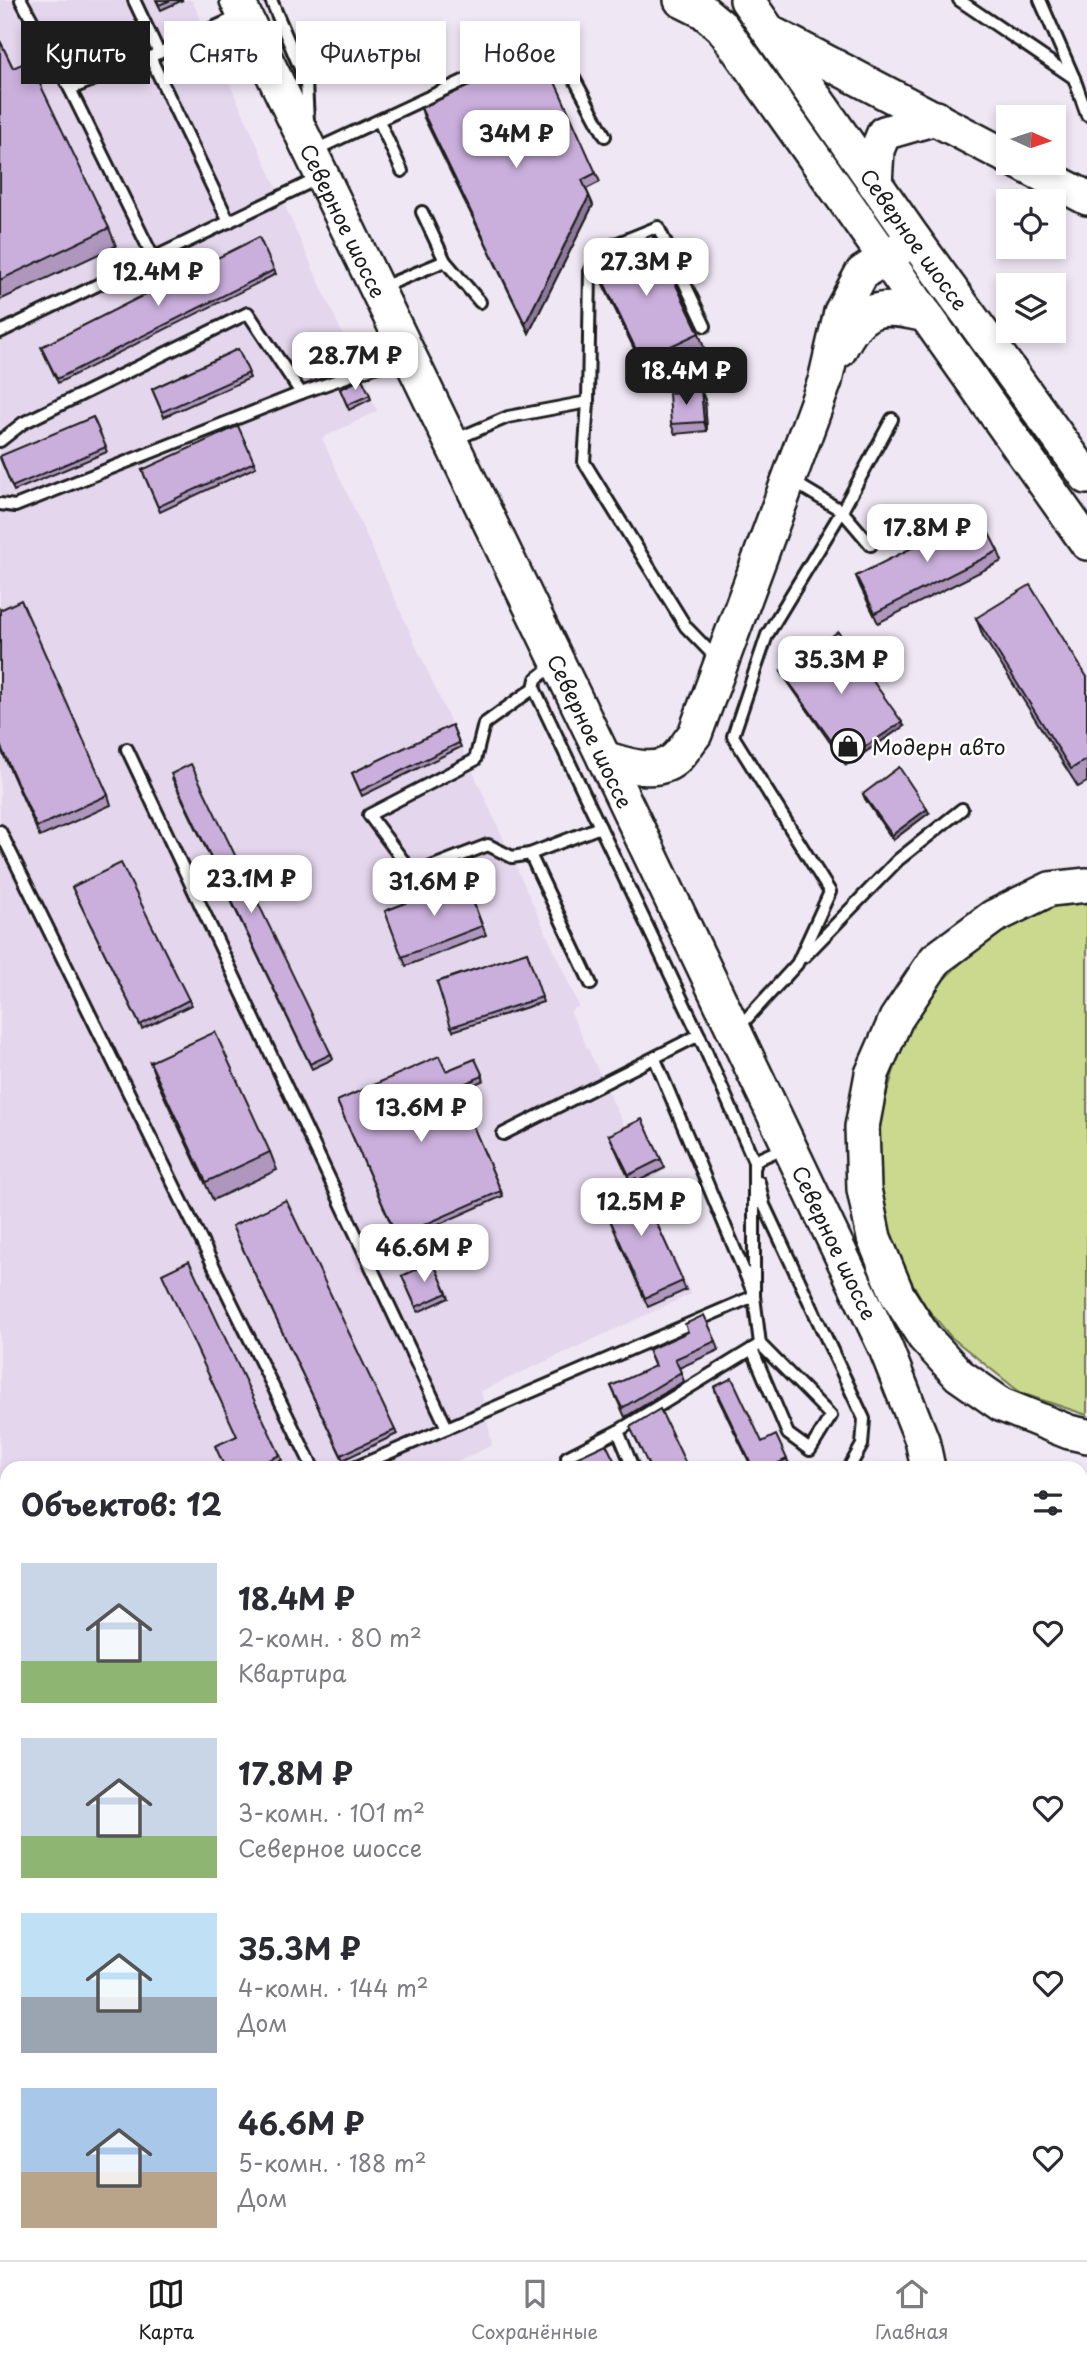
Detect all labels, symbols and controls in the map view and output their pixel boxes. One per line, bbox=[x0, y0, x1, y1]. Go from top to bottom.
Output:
chip: Купить bbox=[21, 21, 150, 84]
chip: Снять bbox=[164, 21, 282, 84]
chip: Фильтры bbox=[296, 21, 446, 84]
chip: Новое bbox=[460, 21, 580, 84]
north arrow bbox=[996, 105, 1066, 175]
map controls bbox=[996, 105, 1066, 343]
pin: 34M ₽ bbox=[467, 110, 565, 170]
text: 34M ₽ bbox=[479, 115, 553, 150]
street label: Северное шоссе bbox=[293, 138, 395, 303]
street label: Северное шоссе bbox=[853, 161, 977, 317]
button: locate bbox=[996, 189, 1066, 259]
pin: 27.3M ₽ bbox=[581, 238, 711, 298]
text: 27.3M ₽ bbox=[600, 243, 692, 278]
pin: 12.4M ₽ bbox=[93, 248, 223, 308]
text: 12.4M ₽ bbox=[113, 253, 203, 288]
button: layers bbox=[996, 273, 1066, 343]
pin: 28.7M ₽ bbox=[290, 332, 420, 392]
text: 28.7M ₽ bbox=[308, 337, 402, 372]
pin: 18.4M ₽ bbox=[621, 348, 751, 407]
text: 18.4M ₽ bbox=[641, 352, 731, 387]
pin: 17.8M ₽ bbox=[862, 504, 992, 564]
text: 17.8M ₽ bbox=[883, 509, 971, 544]
pin: 35.3M ₽ bbox=[776, 636, 906, 696]
text: 35.3M ₽ bbox=[794, 641, 888, 676]
street label: Северное шоссе bbox=[540, 648, 642, 813]
shop icon: Модерн авто bbox=[829, 727, 867, 765]
place label: Модерн авто bbox=[872, 730, 1006, 762]
pin: 23.1M ₽ bbox=[186, 856, 316, 915]
pin: 31.6M ₽ bbox=[369, 858, 499, 918]
text: 23.1M ₽ bbox=[206, 860, 296, 895]
text: 31.6M ₽ bbox=[389, 863, 479, 898]
pin: 13.6M ₽ bbox=[356, 1084, 486, 1144]
text: 13.6M ₽ bbox=[375, 1089, 467, 1124]
street label: Северное шоссе bbox=[785, 1160, 886, 1325]
pin: 12.5M ₽ bbox=[576, 1178, 706, 1238]
text: 12.5M ₽ bbox=[597, 1183, 685, 1218]
pin: 46.6M ₽ bbox=[359, 1224, 489, 1284]
text: 46.6M ₽ bbox=[376, 1229, 472, 1264]
text: Объектов: 12 bbox=[21, 1481, 222, 1526]
icon: filters bbox=[1029, 1484, 1067, 1522]
text: 18.4M ₽ bbox=[238, 1575, 355, 1620]
icon: home bbox=[77, 1591, 161, 1675]
icon: heart bbox=[1029, 1614, 1067, 1652]
text: 2-комн. · 80 m² bbox=[238, 1620, 422, 1655]
text: Квартира bbox=[238, 1655, 346, 1690]
text: 17.8M ₽ bbox=[238, 1750, 353, 1795]
icon: home bbox=[77, 1766, 161, 1850]
icon: heart bbox=[1029, 1789, 1067, 1827]
text: 3-комн. · 101 m² bbox=[238, 1795, 425, 1830]
text: Северное шоссе bbox=[238, 1830, 422, 1865]
text: 35.3M ₽ bbox=[238, 1925, 361, 1970]
icon: home bbox=[77, 1941, 161, 2025]
icon: heart bbox=[1029, 1964, 1067, 2002]
text: 4-комн. · 144 m² bbox=[238, 1970, 429, 2005]
text: Дом bbox=[238, 2005, 287, 2040]
text: 46.6M ₽ bbox=[238, 2100, 364, 2145]
icon: home bbox=[77, 2116, 161, 2200]
icon: heart bbox=[1029, 2139, 1067, 2177]
text: 5-комн. · 188 m² bbox=[238, 2145, 427, 2180]
text: Дом bbox=[238, 2180, 287, 2215]
tab: Карта bbox=[138, 2275, 194, 2345]
tab: Сохранённые bbox=[471, 2275, 598, 2345]
tab: Главная bbox=[875, 2275, 949, 2345]

